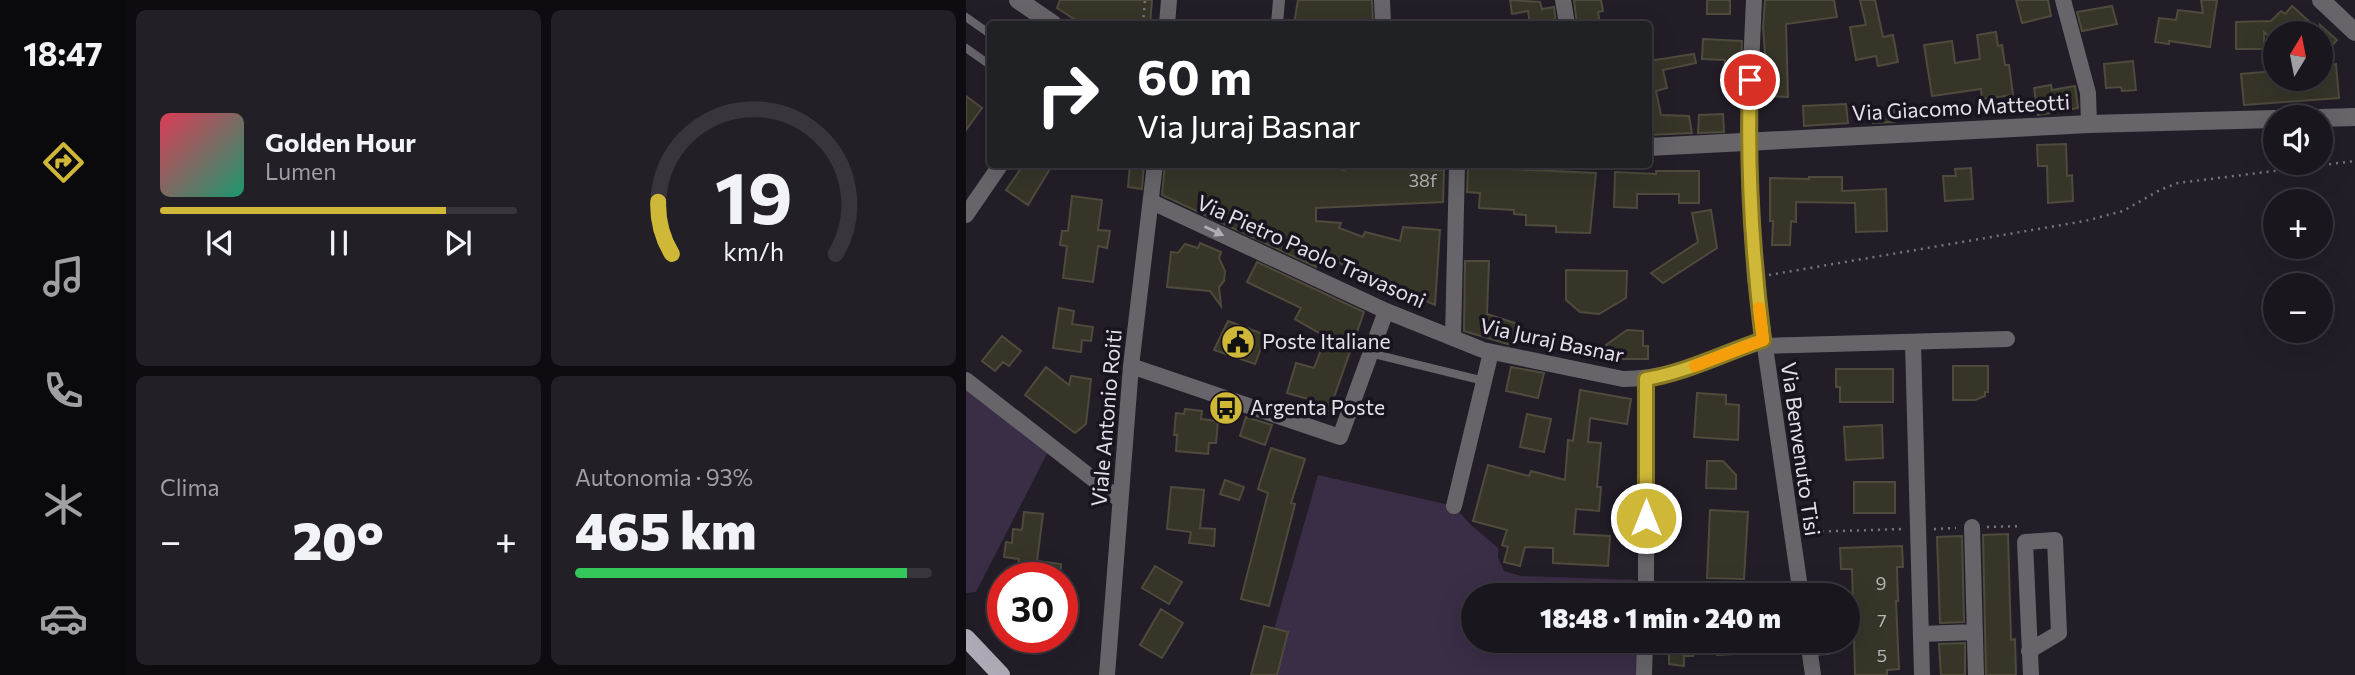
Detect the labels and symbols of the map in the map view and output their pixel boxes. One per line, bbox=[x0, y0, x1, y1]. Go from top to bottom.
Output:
north arrow bbox=[2263, 21, 2333, 91]
pin bbox=[1720, 50, 1780, 110]
street label: Via Giacomo Matteotti bbox=[1851, 88, 2071, 125]
house number: 38f bbox=[1409, 169, 1438, 191]
street label: Via Pietro Paolo Travasoni bbox=[1193, 189, 1430, 312]
one-way arrow bbox=[1204, 225, 1224, 237]
street label: Via Juraj Basnar bbox=[1478, 312, 1627, 367]
public building icon: Poste Italiane bbox=[1219, 323, 1257, 361]
street label: Viale Antonio Roiti bbox=[1085, 328, 1126, 508]
place label: Poste Italiane bbox=[1262, 328, 1391, 353]
street label: Via Benvenuto Tisi bbox=[1777, 360, 1826, 537]
bus stop icon: Argenta Poste bbox=[1207, 389, 1245, 427]
place label: Argenta Poste bbox=[1250, 394, 1385, 419]
position arrow bbox=[1609, 481, 1683, 555]
speed limit sign: 30 bbox=[987, 562, 1078, 653]
house number: 9 bbox=[1876, 572, 1886, 594]
house number: 7 bbox=[1877, 609, 1887, 631]
house number: 5 bbox=[1877, 644, 1887, 666]

